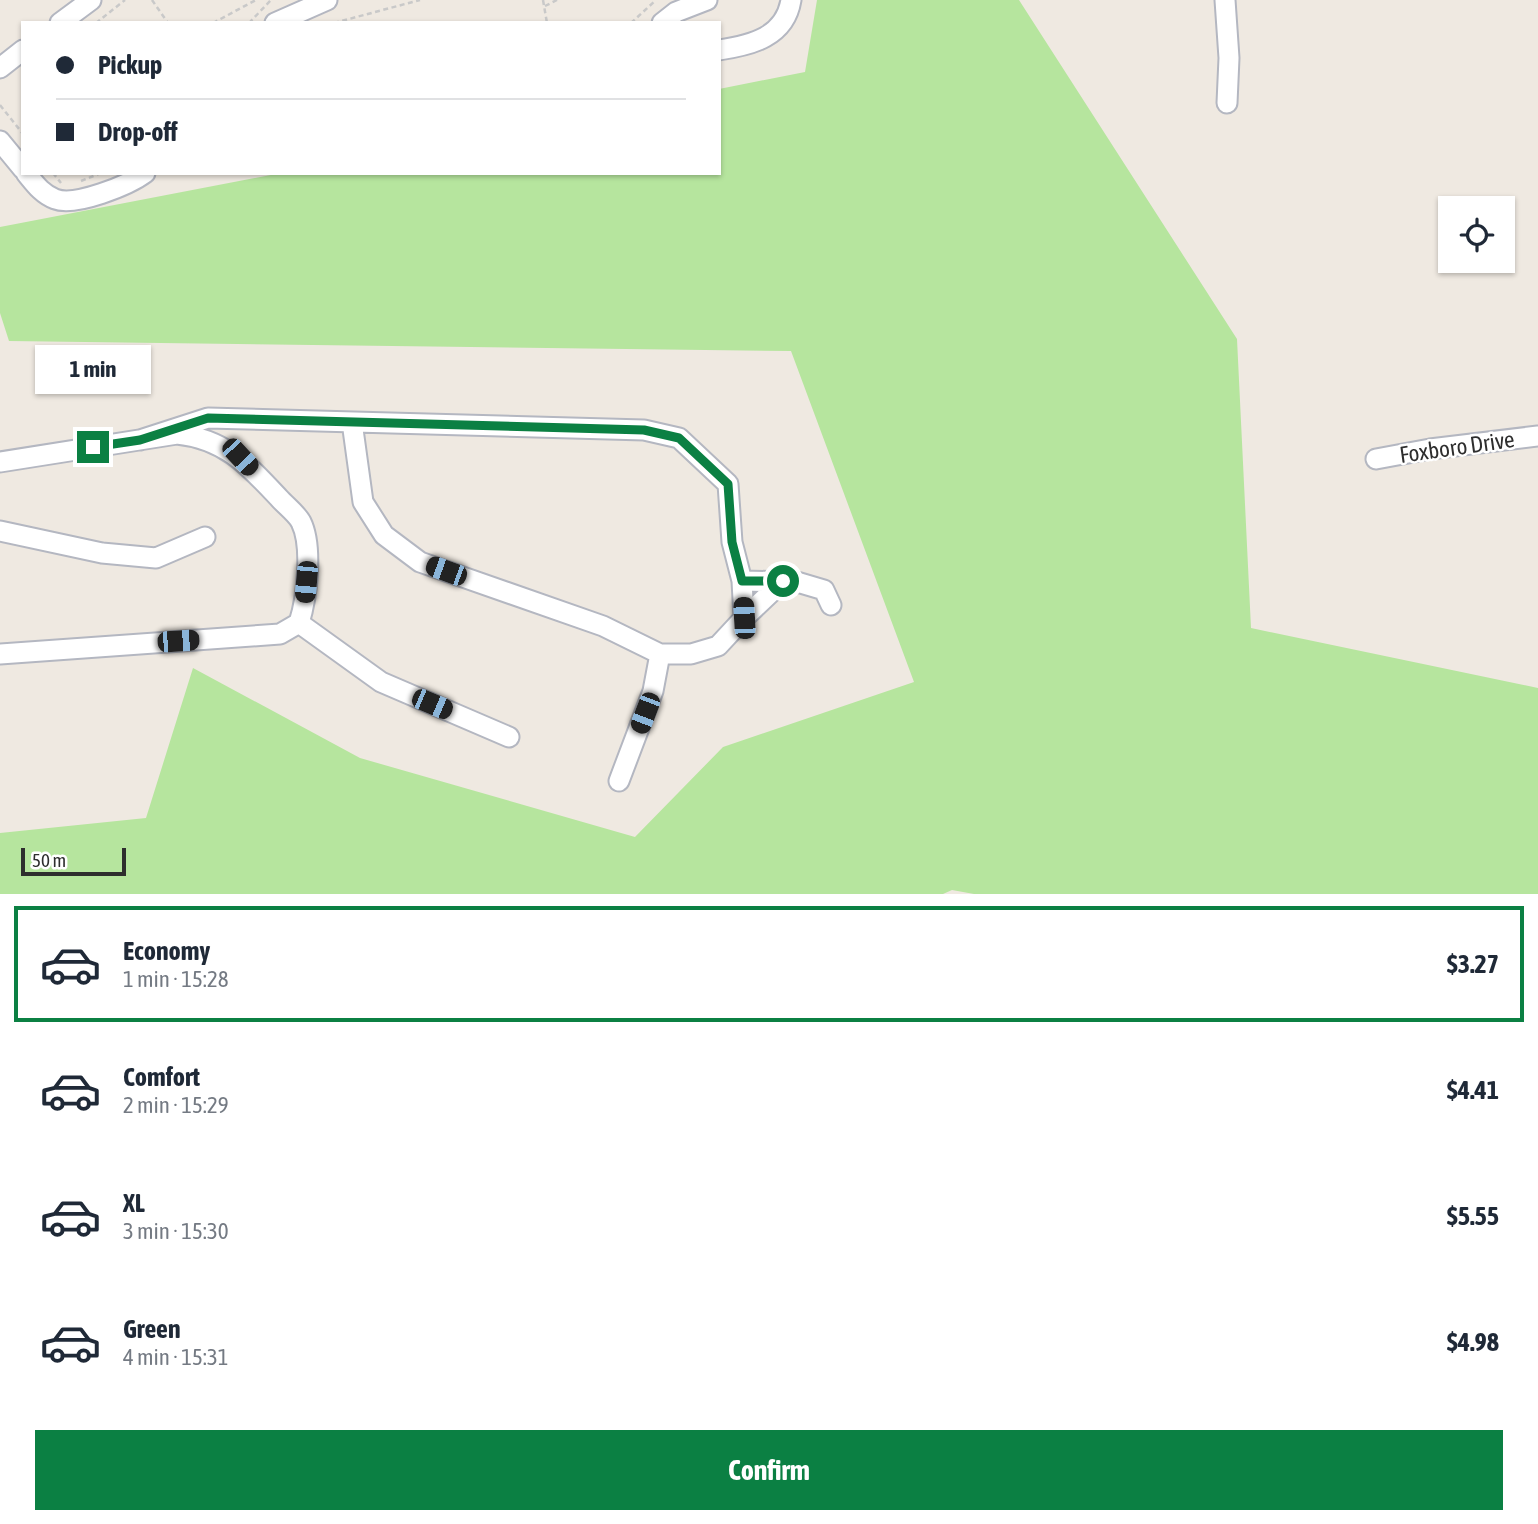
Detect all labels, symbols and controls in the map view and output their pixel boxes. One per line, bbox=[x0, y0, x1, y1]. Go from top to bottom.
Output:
text: Pickup bbox=[98, 50, 162, 80]
text: Drop-off bbox=[98, 117, 178, 147]
map controls bbox=[1438, 196, 1515, 273]
button: locate bbox=[1438, 196, 1515, 273]
callout: 1 min bbox=[35, 346, 151, 394]
text: 1 min bbox=[70, 356, 116, 382]
street label: Foxboro Drive bbox=[1398, 426, 1516, 468]
route end bbox=[77, 431, 109, 463]
car bbox=[218, 434, 263, 480]
car bbox=[423, 554, 470, 588]
car bbox=[294, 560, 319, 604]
route start bbox=[767, 565, 799, 597]
car bbox=[733, 596, 756, 640]
car bbox=[157, 629, 200, 653]
car bbox=[409, 686, 456, 722]
car bbox=[628, 690, 663, 736]
scale bar bbox=[21, 845, 126, 877]
text: 50 m bbox=[32, 849, 66, 871]
icon: car bbox=[39, 933, 102, 996]
text: Economy bbox=[123, 936, 210, 966]
text: $3.27 bbox=[1447, 949, 1499, 979]
text: 1 min · 15:28 bbox=[123, 966, 229, 992]
icon: car bbox=[39, 1059, 102, 1122]
text: Comfort bbox=[123, 1062, 200, 1092]
text: $4.41 bbox=[1447, 1075, 1499, 1105]
text: 2 min · 15:29 bbox=[123, 1092, 229, 1118]
icon: car bbox=[39, 1185, 102, 1248]
text: XL bbox=[123, 1188, 145, 1218]
text: $5.55 bbox=[1447, 1201, 1499, 1231]
text: 3 min · 15:30 bbox=[123, 1218, 229, 1244]
icon: car bbox=[39, 1311, 102, 1374]
text: Green bbox=[123, 1314, 181, 1344]
text: $4.98 bbox=[1447, 1327, 1499, 1357]
text: 4 min · 15:31 bbox=[123, 1344, 229, 1370]
button: Confirm bbox=[35, 1430, 1503, 1510]

